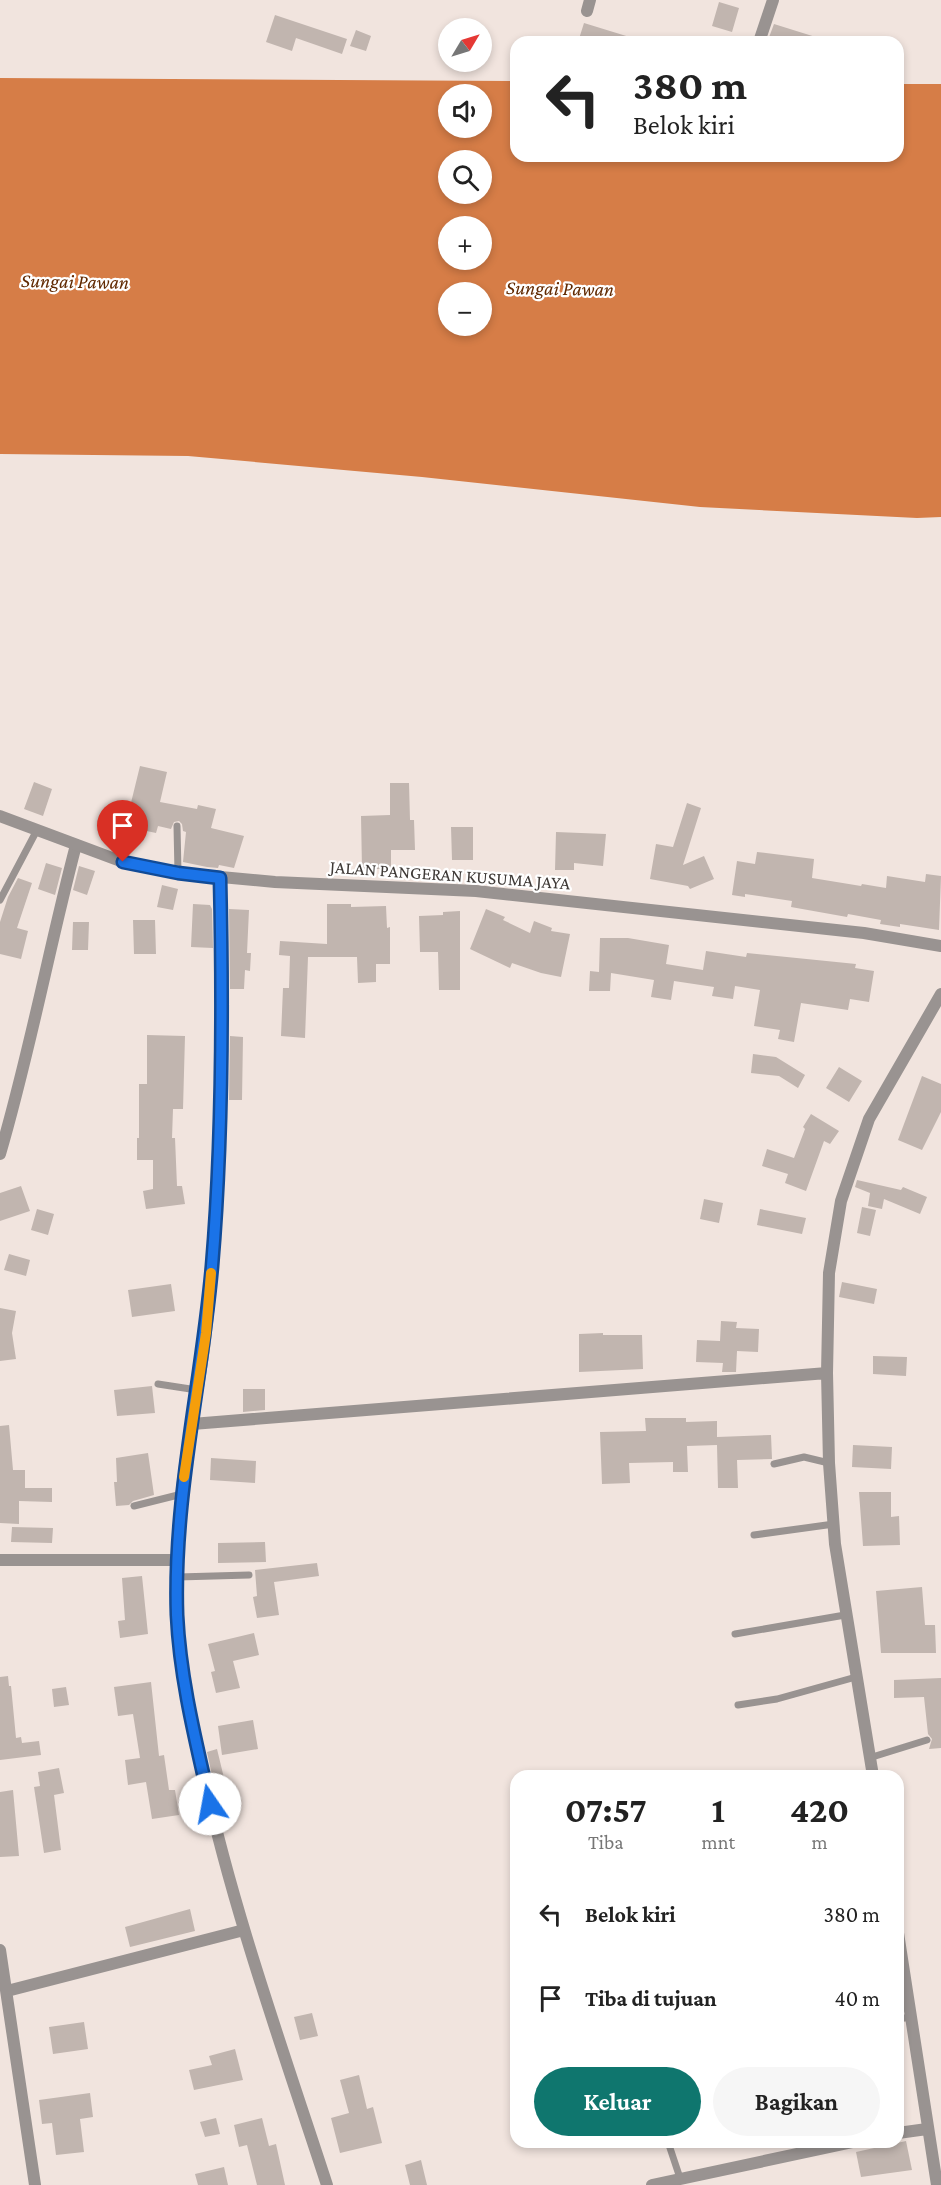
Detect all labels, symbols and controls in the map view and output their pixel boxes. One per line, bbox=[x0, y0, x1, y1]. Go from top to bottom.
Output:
north arrow bbox=[438, 18, 492, 72]
map controls bbox=[438, 18, 492, 336]
icon: left bbox=[534, 60, 612, 138]
text: 380 m bbox=[633, 61, 747, 108]
button: sound bbox=[438, 84, 492, 138]
text: Belok kiri bbox=[633, 110, 735, 140]
button: search bbox=[438, 150, 492, 204]
button: + bbox=[438, 216, 492, 270]
water label: Sungai Pawan bbox=[21, 269, 129, 294]
water label: Sungai Pawan bbox=[506, 276, 614, 301]
button: − bbox=[438, 282, 492, 336]
pin bbox=[97, 800, 148, 862]
icon: arrive bbox=[106, 809, 139, 842]
street label: JALAN PANGERAN KUSUMA JAYA bbox=[327, 856, 572, 893]
position arrow bbox=[178, 1772, 242, 1836]
text: 07:57 bbox=[565, 1790, 647, 1830]
text: 1 bbox=[712, 1790, 725, 1830]
text: 420 bbox=[790, 1790, 849, 1830]
text: Tiba bbox=[588, 1831, 624, 1853]
text: mnt bbox=[702, 1831, 735, 1853]
text: m bbox=[811, 1831, 828, 1853]
icon: left bbox=[534, 1898, 567, 1931]
text: Belok kiri bbox=[585, 1902, 676, 1927]
text: 380 m bbox=[823, 1902, 880, 1927]
icon: arrive bbox=[534, 1982, 567, 2015]
text: Tiba di tujuan bbox=[585, 1986, 717, 2011]
text: 40 m bbox=[835, 1986, 880, 2011]
button: Keluar bbox=[534, 2067, 701, 2136]
button: Bagikan bbox=[713, 2067, 880, 2136]

